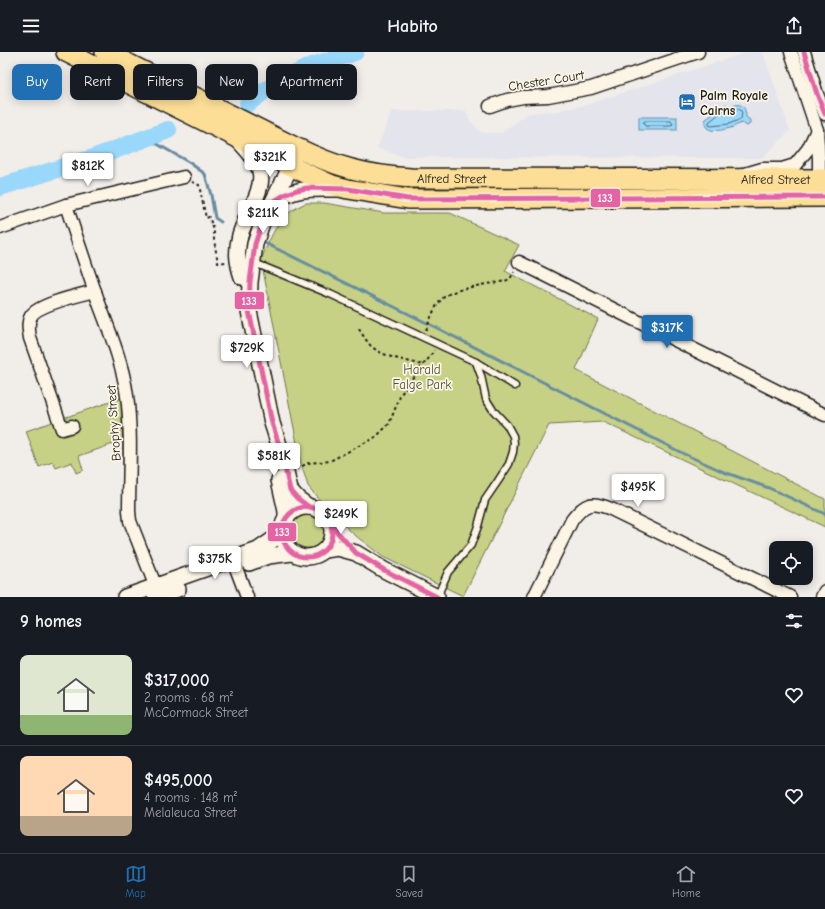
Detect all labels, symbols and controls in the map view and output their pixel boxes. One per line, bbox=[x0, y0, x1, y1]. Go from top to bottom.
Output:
icon: menu bbox=[20, 15, 42, 37]
icon: share bbox=[783, 15, 805, 37]
text: Habito bbox=[387, 16, 438, 37]
chip: Buy bbox=[12, 64, 62, 100]
chip: Rent bbox=[70, 64, 125, 100]
chip: Filters bbox=[133, 64, 197, 100]
chip: New bbox=[205, 64, 258, 100]
chip: Apartment bbox=[266, 64, 357, 100]
street label: Chester Court bbox=[507, 67, 586, 94]
place label: Palm Royale Cairns bbox=[700, 88, 768, 118]
hotel icon: Palm Royale Cairns bbox=[677, 92, 697, 112]
pin: $321K bbox=[242, 144, 298, 178]
text: $321K bbox=[253, 149, 287, 164]
pin: $812K bbox=[60, 153, 116, 187]
text: $812K bbox=[71, 158, 105, 173]
street label: Alfred Street bbox=[417, 171, 488, 186]
street label: Alfred Street bbox=[741, 172, 812, 187]
line badge: 133 bbox=[590, 188, 621, 208]
text: 133 bbox=[597, 192, 613, 205]
pin: $211K bbox=[235, 200, 291, 234]
text: $211K bbox=[247, 205, 279, 220]
line badge: 133 bbox=[234, 291, 265, 310]
text: 133 bbox=[241, 295, 257, 308]
pin: $317K bbox=[639, 315, 695, 349]
text: $317K bbox=[651, 320, 683, 335]
pin: $729K bbox=[219, 335, 275, 369]
text: $729K bbox=[230, 340, 264, 355]
park label: Harald Falge Park bbox=[393, 362, 452, 392]
street label: Brophy Street bbox=[103, 383, 124, 462]
pin: $581K bbox=[246, 443, 302, 477]
text: $581K bbox=[257, 448, 291, 463]
pin: $495K bbox=[610, 474, 666, 508]
text: $495K bbox=[621, 479, 655, 494]
pin: $249K bbox=[313, 501, 369, 535]
text: $249K bbox=[324, 506, 358, 521]
line badge: 133 bbox=[267, 522, 297, 542]
text: 133 bbox=[274, 526, 290, 539]
map controls bbox=[769, 541, 813, 585]
button: locate bbox=[769, 541, 813, 585]
pin: $375K bbox=[187, 546, 243, 580]
text: $375K bbox=[198, 551, 232, 566]
icon: filters bbox=[783, 610, 805, 632]
text: 9 homes bbox=[20, 612, 82, 631]
icon: home bbox=[52, 671, 100, 719]
text: $317,000 bbox=[144, 671, 209, 690]
icon: heart bbox=[783, 684, 805, 706]
text: 2 rooms · 68 m² bbox=[144, 690, 233, 705]
text: McCormack Street bbox=[144, 705, 248, 720]
text: $495,000 bbox=[144, 771, 213, 790]
icon: home bbox=[52, 772, 100, 820]
icon: heart bbox=[783, 785, 805, 807]
text: 4 rooms · 148 m² bbox=[144, 790, 237, 805]
text: Melaleuca Street bbox=[144, 805, 237, 820]
tab: Map bbox=[125, 863, 147, 900]
tab: Saved bbox=[396, 863, 423, 900]
tab: Home bbox=[672, 863, 700, 900]

